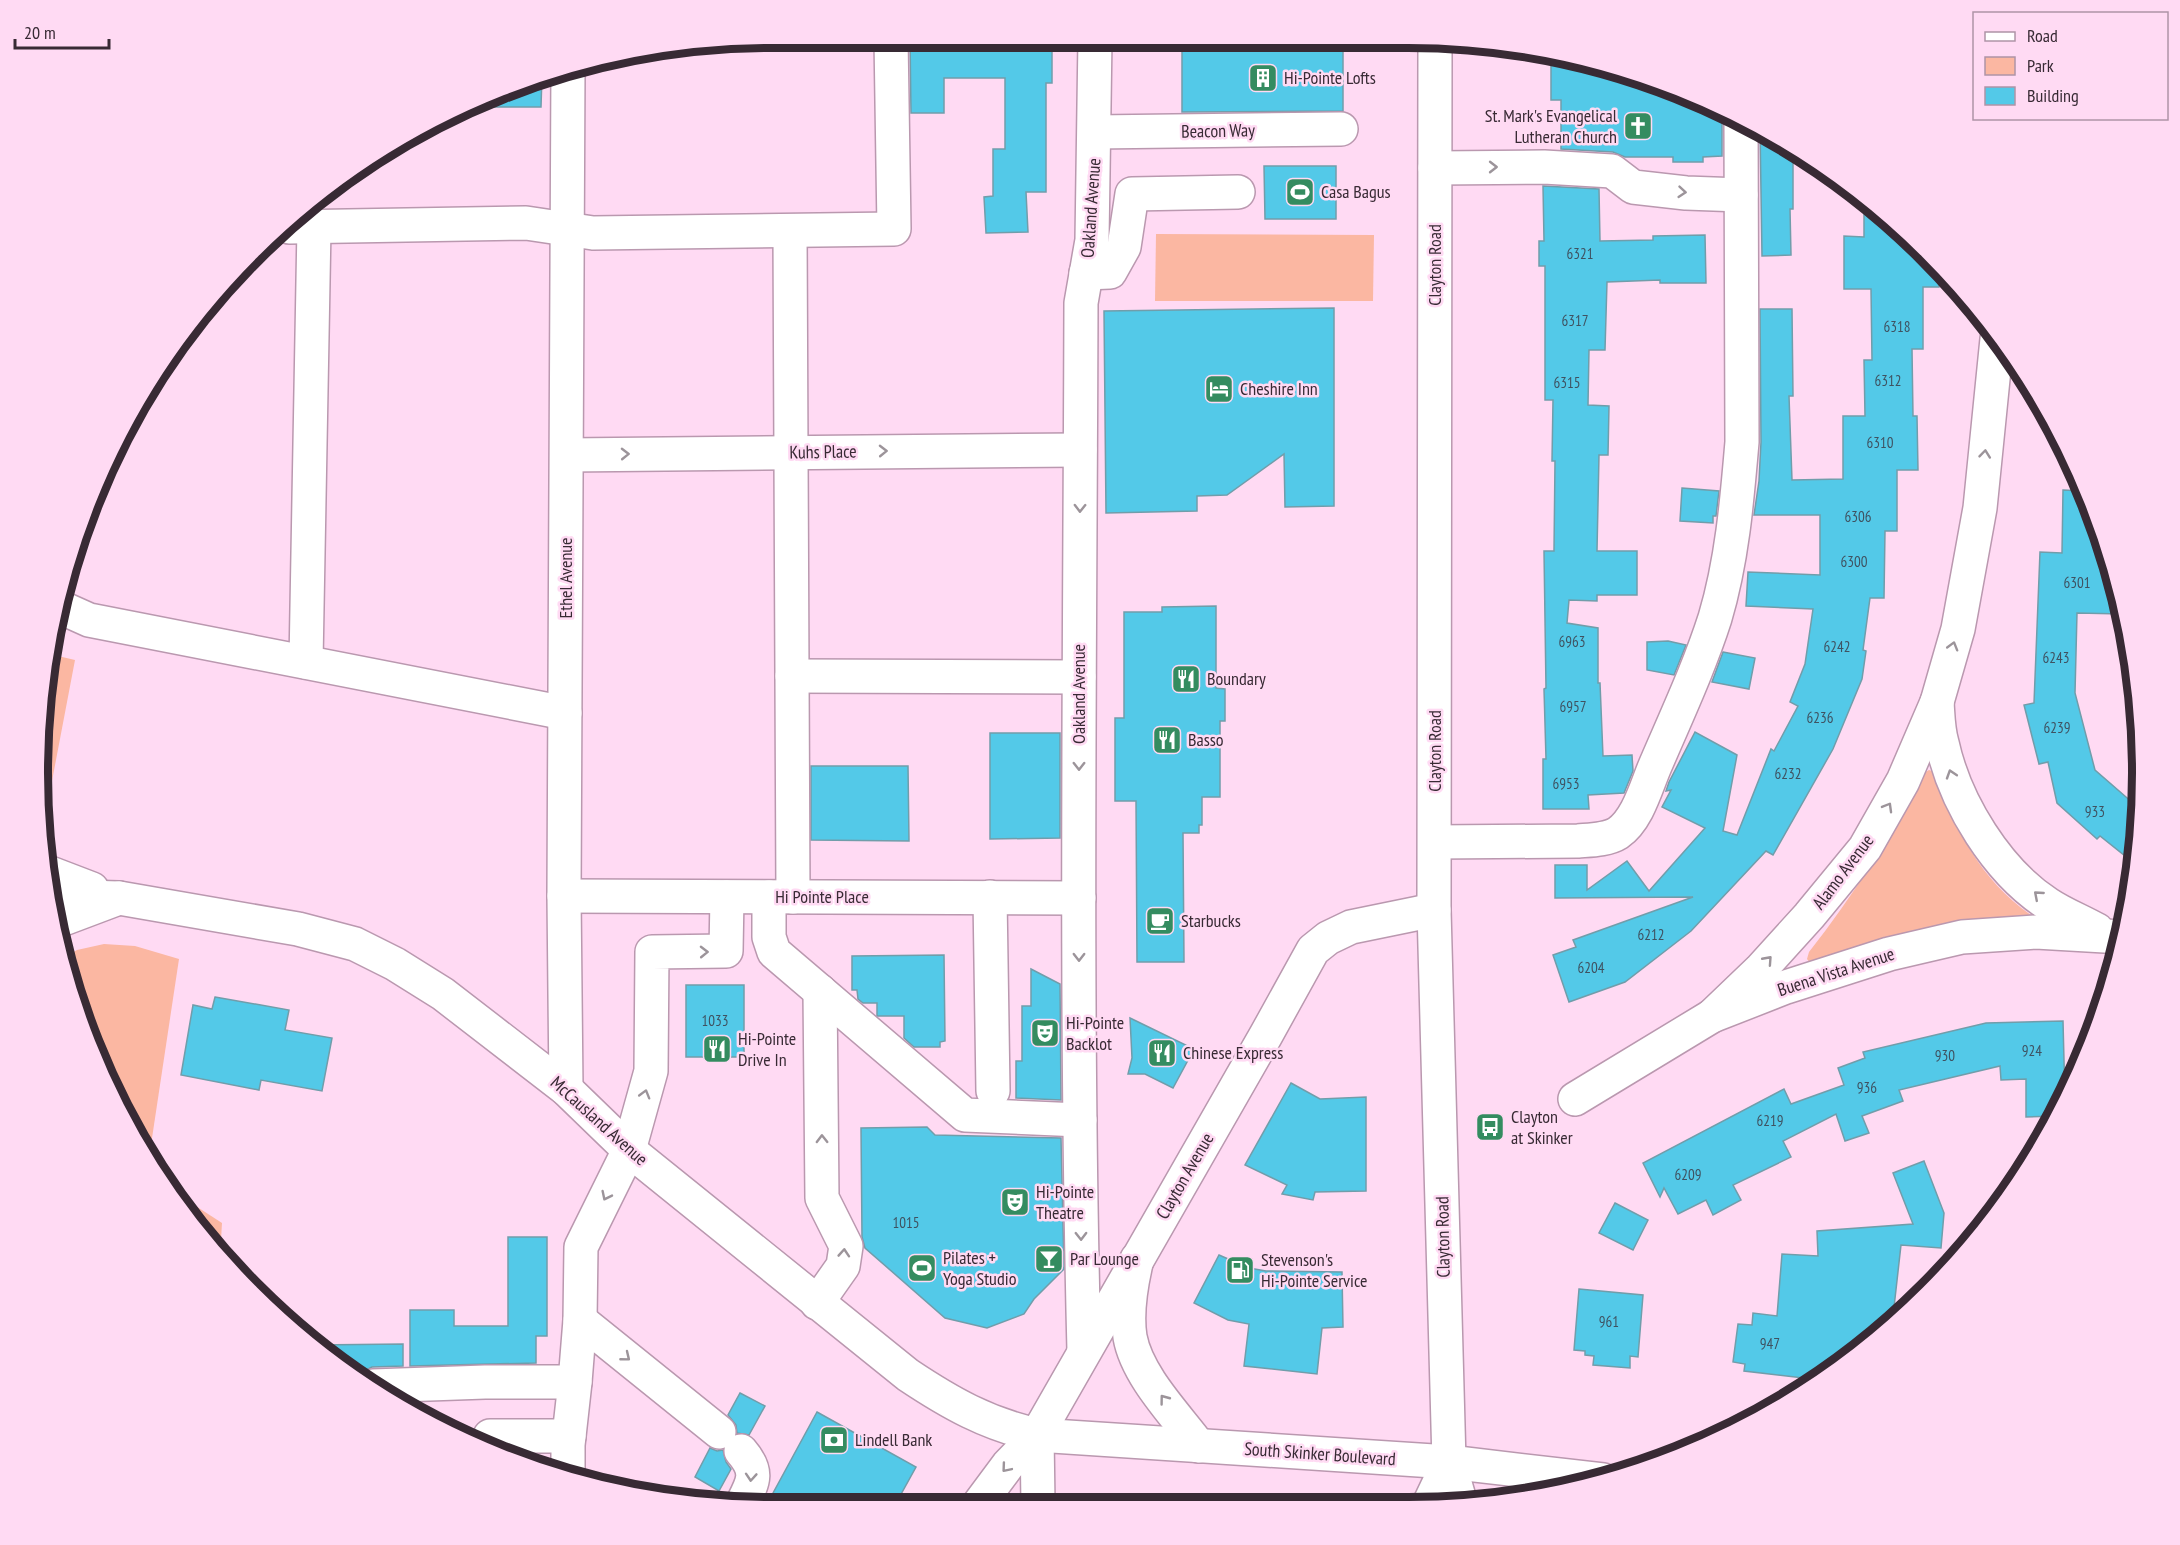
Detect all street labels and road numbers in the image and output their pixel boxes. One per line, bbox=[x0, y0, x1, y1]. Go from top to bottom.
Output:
street label: Beacon Way bbox=[1181, 118, 1255, 143]
street label: Oakland Avenue bbox=[1076, 157, 1105, 259]
street label: Clayton Road bbox=[1423, 224, 1446, 306]
street label: Kuhs Place bbox=[789, 439, 857, 464]
street label: Ethel Avenue bbox=[554, 537, 577, 619]
street label: Oakland Avenue bbox=[1067, 644, 1090, 744]
street label: Clayton Road bbox=[1423, 710, 1446, 792]
street label: Alamo Avenue bbox=[1807, 830, 1878, 914]
street label: Hi Pointe Place bbox=[775, 885, 869, 908]
street label: Buena Vista Avenue bbox=[1774, 942, 1897, 1001]
street label: McCausland Avenue bbox=[546, 1071, 653, 1170]
street label: Clayton Avenue bbox=[1151, 1129, 1218, 1223]
street label: Clayton Road bbox=[1430, 1196, 1455, 1278]
street label: South Skinker Boulevard bbox=[1244, 1437, 1397, 1470]

